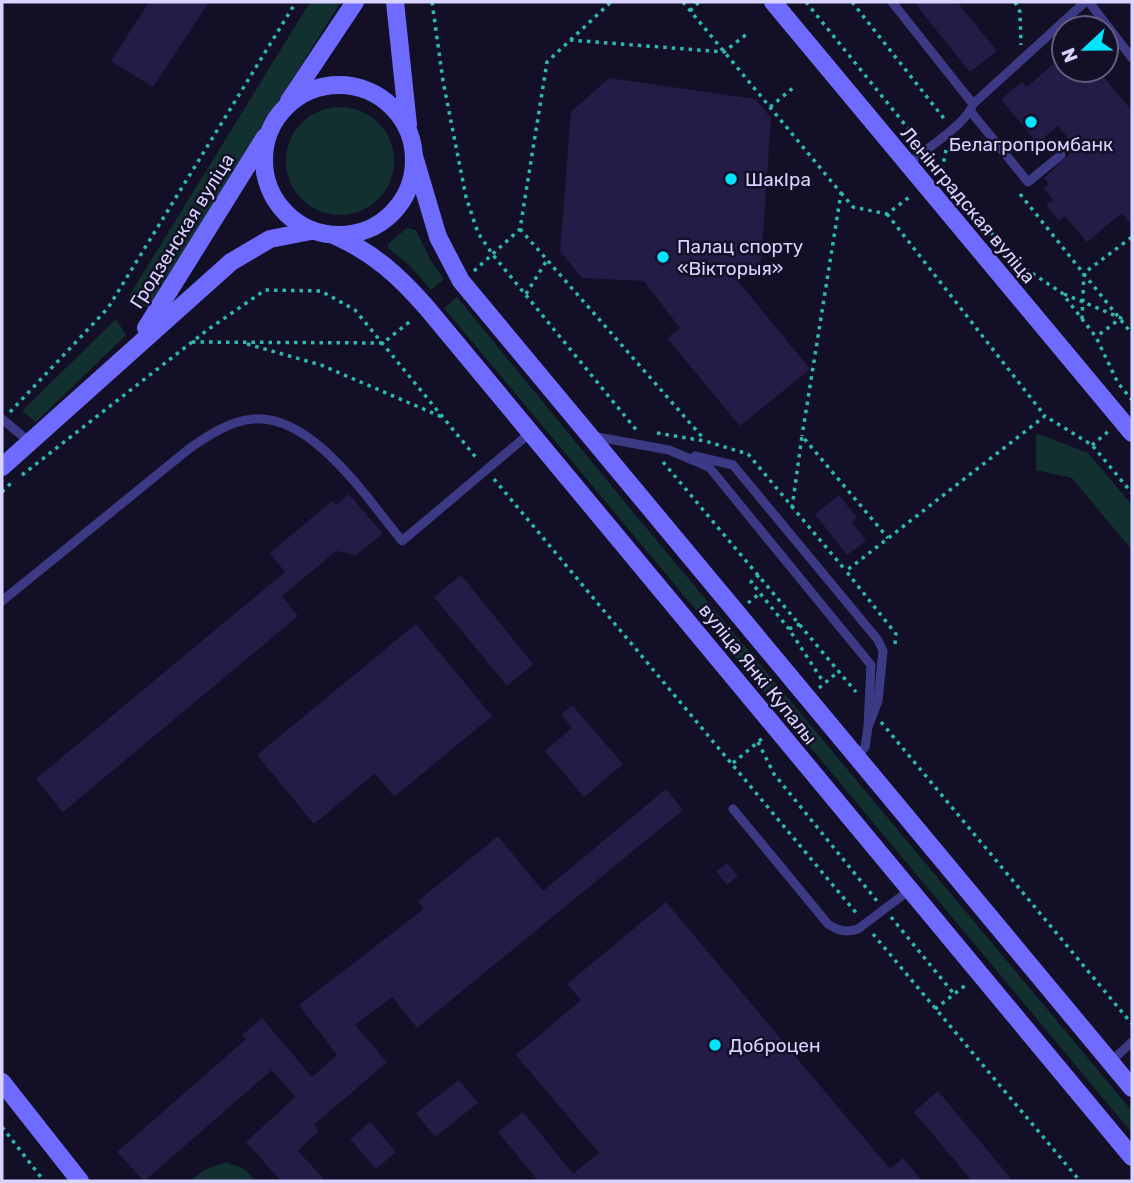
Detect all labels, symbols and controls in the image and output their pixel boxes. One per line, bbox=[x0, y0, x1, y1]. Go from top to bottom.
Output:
north arrow bbox=[1050, 14, 1120, 84]
text: N bbox=[1056, 45, 1083, 66]
marker: Белагропромбанк bbox=[1023, 114, 1039, 130]
street label: Ленінградская вуліца bbox=[896, 122, 1040, 288]
place label: Белагропромбанк bbox=[949, 133, 1113, 156]
street label: Гродзенская вуліца bbox=[125, 149, 239, 313]
place label: ШакІра bbox=[745, 168, 811, 191]
marker: ШакІра bbox=[723, 171, 739, 187]
place label: Палац спорту «Вікторыя» bbox=[677, 235, 803, 280]
marker: Палац спорту «Вікторыя» bbox=[655, 249, 671, 265]
street label: вуліца Янкі Купалы bbox=[694, 599, 822, 749]
place label: Доброцен bbox=[729, 1034, 821, 1057]
marker: Доброцен bbox=[707, 1037, 723, 1053]

